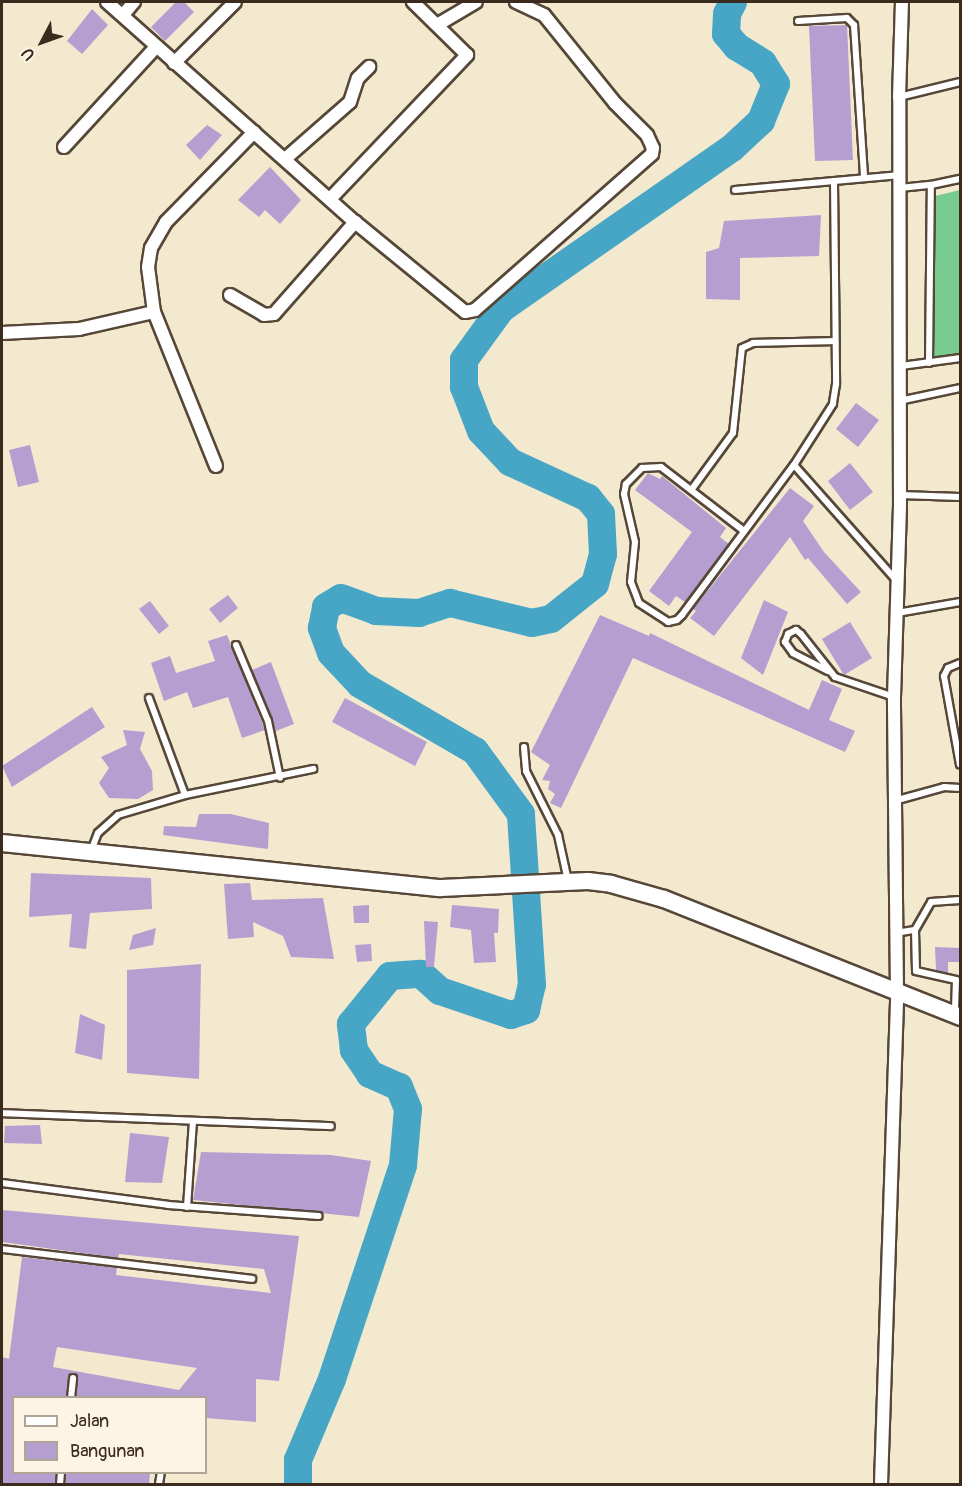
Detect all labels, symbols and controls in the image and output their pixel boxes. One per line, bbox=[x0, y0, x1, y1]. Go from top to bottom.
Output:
north arrow bbox=[12, 12, 72, 72]
text: U bbox=[17, 43, 39, 64]
legend bbox=[12, 1396, 207, 1474]
text: Jalan bbox=[70, 1410, 109, 1433]
text: Bangunan bbox=[70, 1440, 145, 1463]

